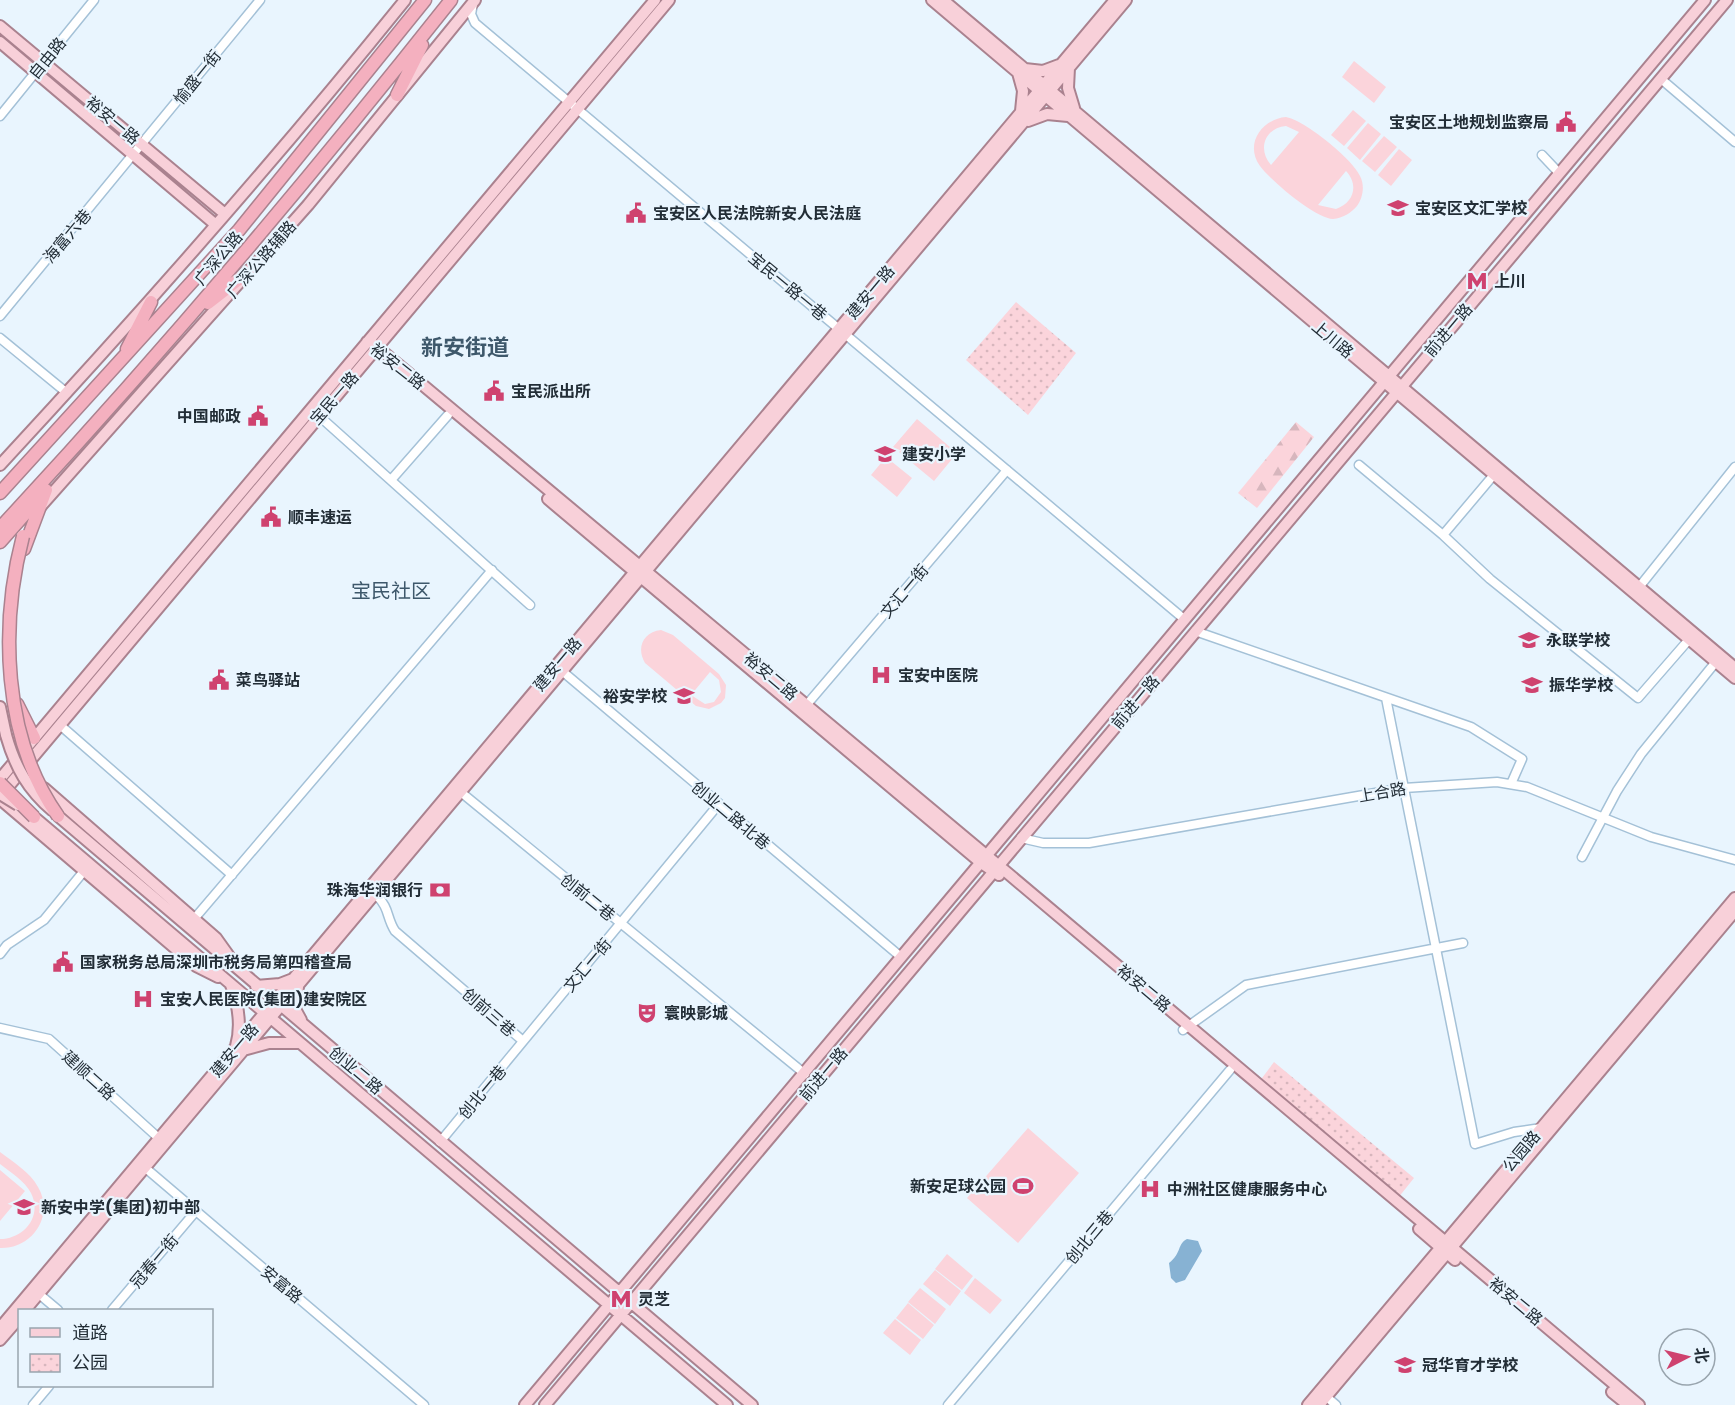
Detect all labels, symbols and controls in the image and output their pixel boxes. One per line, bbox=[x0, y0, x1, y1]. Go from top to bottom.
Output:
street label: 自由路 bbox=[23, 32, 71, 84]
street label: 愉盛一街 bbox=[168, 45, 226, 109]
street label: 裕安一路 bbox=[81, 91, 145, 150]
public building icon: 宝安区土地规划监察局 bbox=[1554, 110, 1578, 134]
place label: 宝安区土地规划监察局 bbox=[1389, 111, 1549, 134]
school or university icon: 宝安区文汇学校 bbox=[1386, 196, 1410, 220]
place label: 宝安区文汇学校 bbox=[1415, 197, 1528, 220]
public building icon: 宝安区人民法院新安人民法庭 bbox=[624, 201, 648, 225]
place label: 宝安区人民法院新安人民法庭 bbox=[653, 202, 861, 225]
street label: 海富六巷 bbox=[38, 204, 97, 268]
street label: 广深公路辅路 bbox=[221, 216, 302, 303]
street label: 广深公路 bbox=[189, 226, 248, 290]
street label: 宝民一路一巷 bbox=[744, 247, 832, 326]
street label: 建安一路 bbox=[841, 260, 900, 324]
metro station icon: 上川 bbox=[1465, 269, 1489, 293]
place label: 上川 bbox=[1494, 270, 1526, 293]
street label: 前进一路 bbox=[1419, 298, 1478, 362]
street label: 上川路 bbox=[1307, 315, 1358, 364]
district label: 新安街道 bbox=[421, 332, 509, 363]
street label: 裕安二路 bbox=[365, 338, 430, 395]
street label: 宝民一路 bbox=[305, 367, 364, 430]
public building icon: 宝民派出所 bbox=[482, 379, 506, 403]
place label: 宝民派出所 bbox=[511, 380, 591, 403]
public building icon: 中国邮政 bbox=[246, 404, 270, 428]
place label: 中国邮政 bbox=[177, 405, 241, 428]
school or university icon: 建安小学 bbox=[873, 442, 897, 466]
place label: 建安小学 bbox=[902, 443, 966, 466]
public building icon: 顺丰速运 bbox=[259, 505, 283, 529]
place label: 顺丰速运 bbox=[288, 506, 352, 529]
street label: 文汇一街 bbox=[875, 559, 934, 623]
district label: 宝民社区 bbox=[351, 577, 431, 605]
school or university icon: 永联学校 bbox=[1517, 628, 1541, 652]
place label: 永联学校 bbox=[1546, 629, 1611, 652]
street label: 建安一路 bbox=[528, 632, 587, 696]
street label: 裕安二路 bbox=[739, 647, 803, 706]
hospital icon: 宝安中医院 bbox=[869, 663, 893, 687]
place label: 宝安中医院 bbox=[898, 664, 978, 687]
public building icon: 菜鸟驿站 bbox=[207, 668, 231, 692]
place label: 菜鸟驿站 bbox=[236, 669, 300, 692]
street label: 前进一路 bbox=[1106, 670, 1165, 734]
school or university icon: 振华学校 bbox=[1520, 673, 1544, 697]
place label: 振华学校 bbox=[1549, 674, 1614, 697]
school or university icon: 裕安学校 bbox=[672, 684, 696, 708]
place label: 裕安学校 bbox=[603, 685, 668, 708]
street label: 创业二路北巷 bbox=[687, 776, 775, 855]
street label: 上合路 bbox=[1356, 777, 1408, 808]
street label: 创前二巷 bbox=[556, 868, 620, 926]
bank icon: 珠海华润银行 bbox=[428, 878, 452, 902]
place label: 珠海华润银行 bbox=[327, 879, 423, 902]
street label: 文汇一街 bbox=[558, 933, 617, 997]
public building icon: 国家税务总局深圳市税务局第四稽查局 bbox=[51, 950, 75, 974]
place label: 国家税务总局深圳市税务局第四稽查局 bbox=[80, 951, 352, 974]
street label: 裕安二路 bbox=[1112, 959, 1176, 1018]
street label: 创前三巷 bbox=[457, 983, 520, 1042]
hospital icon: 宝安人民医院(集团)建安院区 bbox=[131, 987, 155, 1011]
place label: 宝安人民医院(集团)建安院区 bbox=[160, 988, 367, 1011]
theatre icon: 寰映影城 bbox=[635, 1001, 659, 1025]
place label: 寰映影城 bbox=[664, 1002, 728, 1025]
street label: 建安一路 bbox=[205, 1018, 264, 1082]
street label: 创业二路 bbox=[324, 1041, 388, 1100]
street label: 前进一路 bbox=[794, 1042, 853, 1106]
street label: 建顺二路 bbox=[57, 1045, 120, 1105]
street label: 创北一巷 bbox=[453, 1060, 512, 1124]
street label: 公园路 bbox=[1497, 1126, 1546, 1177]
sports icon: 新安足球公园 bbox=[1011, 1174, 1035, 1198]
place label: 新安足球公园 bbox=[910, 1175, 1006, 1198]
hospital icon: 中洲社区健康服务中心 bbox=[1138, 1177, 1162, 1201]
place label: 中洲社区健康服务中心 bbox=[1167, 1178, 1327, 1201]
school or university icon: 新安中学(集团)初中部 bbox=[12, 1195, 36, 1219]
place label: 新安中学(集团)初中部 bbox=[41, 1196, 200, 1219]
street label: 创北三巷 bbox=[1060, 1205, 1119, 1269]
street label: 冠春一街 bbox=[125, 1229, 184, 1293]
street label: 安富路 bbox=[256, 1260, 307, 1309]
street label: 裕安二路 bbox=[1484, 1272, 1548, 1331]
metro station icon: 灵芝 bbox=[609, 1287, 633, 1311]
place label: 灵芝 bbox=[638, 1288, 670, 1311]
legend bbox=[18, 1309, 213, 1387]
text: 道路 bbox=[72, 1320, 108, 1345]
north arrow bbox=[1657, 1327, 1717, 1387]
text: 北 bbox=[1689, 1346, 1714, 1365]
text: 公园 bbox=[72, 1350, 108, 1375]
school or university icon: 冠华育才学校 bbox=[1393, 1353, 1417, 1377]
place label: 冠华育才学校 bbox=[1422, 1354, 1519, 1377]

